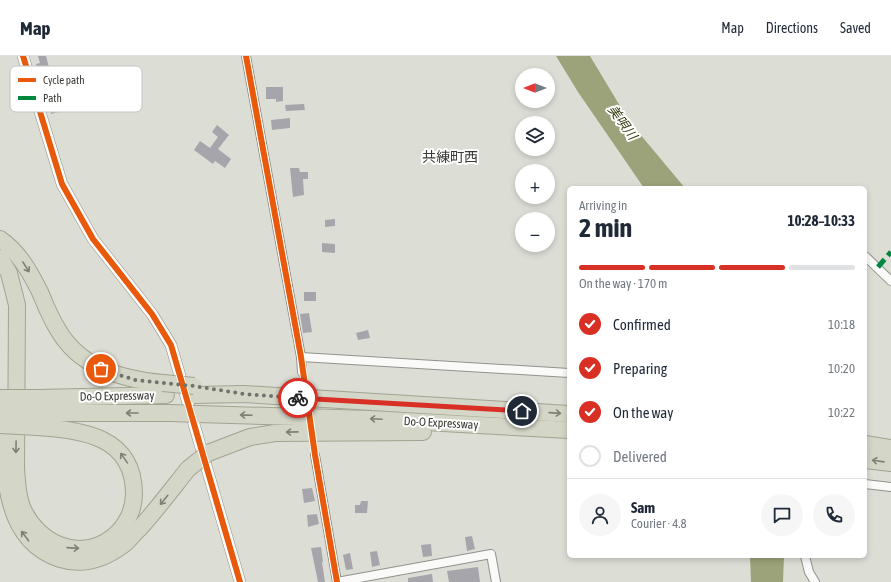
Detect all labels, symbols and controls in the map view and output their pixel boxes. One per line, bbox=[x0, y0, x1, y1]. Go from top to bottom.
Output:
text: Map bbox=[20, 17, 51, 39]
text: Map bbox=[721, 20, 744, 36]
text: Directions bbox=[766, 20, 818, 36]
text: Saved bbox=[840, 20, 871, 36]
legend bbox=[10, 66, 142, 112]
north arrow bbox=[515, 68, 555, 108]
map controls bbox=[515, 68, 555, 252]
text: Cycle path bbox=[43, 74, 85, 86]
text: Path bbox=[43, 92, 62, 104]
water label: 美唄川 bbox=[605, 102, 641, 144]
button: layers bbox=[515, 116, 555, 156]
district label: 共練町西 bbox=[422, 149, 478, 165]
button: + bbox=[515, 164, 555, 204]
text: Arriving in bbox=[579, 198, 627, 213]
button: − bbox=[515, 212, 555, 252]
text: 10:28–10:33 bbox=[787, 212, 855, 229]
text: 2 min bbox=[579, 213, 632, 243]
one-way arrow bbox=[23, 261, 31, 273]
text: On the way · 170 m bbox=[579, 276, 667, 291]
icon: check bbox=[579, 313, 601, 335]
text: Confirmed bbox=[613, 316, 671, 333]
text: 10:18 bbox=[828, 317, 855, 332]
pin bbox=[84, 352, 118, 386]
icon: check bbox=[579, 357, 601, 379]
icon: bag bbox=[90, 358, 112, 380]
text: Preparing bbox=[613, 360, 667, 377]
text: 10:20 bbox=[828, 361, 855, 376]
courier bbox=[278, 378, 318, 418]
icon: bike bbox=[287, 387, 309, 409]
street label: Do-O Expressway bbox=[80, 388, 155, 404]
pin bbox=[505, 394, 539, 428]
icon: home bbox=[511, 400, 533, 422]
icon: check bbox=[579, 401, 601, 423]
text: On the way bbox=[613, 404, 674, 421]
text: 10:22 bbox=[828, 405, 855, 420]
one-way arrow bbox=[126, 409, 139, 417]
one-way arrow bbox=[548, 410, 561, 417]
one-way arrow bbox=[240, 411, 253, 419]
street label: Do-O Expressway bbox=[403, 414, 479, 432]
one-way arrow bbox=[370, 415, 383, 423]
one-way arrow bbox=[286, 429, 299, 436]
one-way arrow bbox=[12, 440, 20, 453]
text: Delivered bbox=[613, 448, 667, 465]
one-way arrow bbox=[120, 453, 128, 464]
one-way arrow bbox=[872, 457, 885, 465]
one-way arrow bbox=[159, 494, 168, 505]
button: person bbox=[579, 494, 621, 536]
button: chat bbox=[761, 494, 803, 536]
button: phone bbox=[813, 494, 855, 536]
text: Sam bbox=[631, 499, 655, 516]
text: Courier · 4.8 bbox=[631, 516, 687, 531]
one-way arrow bbox=[21, 530, 29, 541]
one-way arrow bbox=[66, 545, 79, 552]

